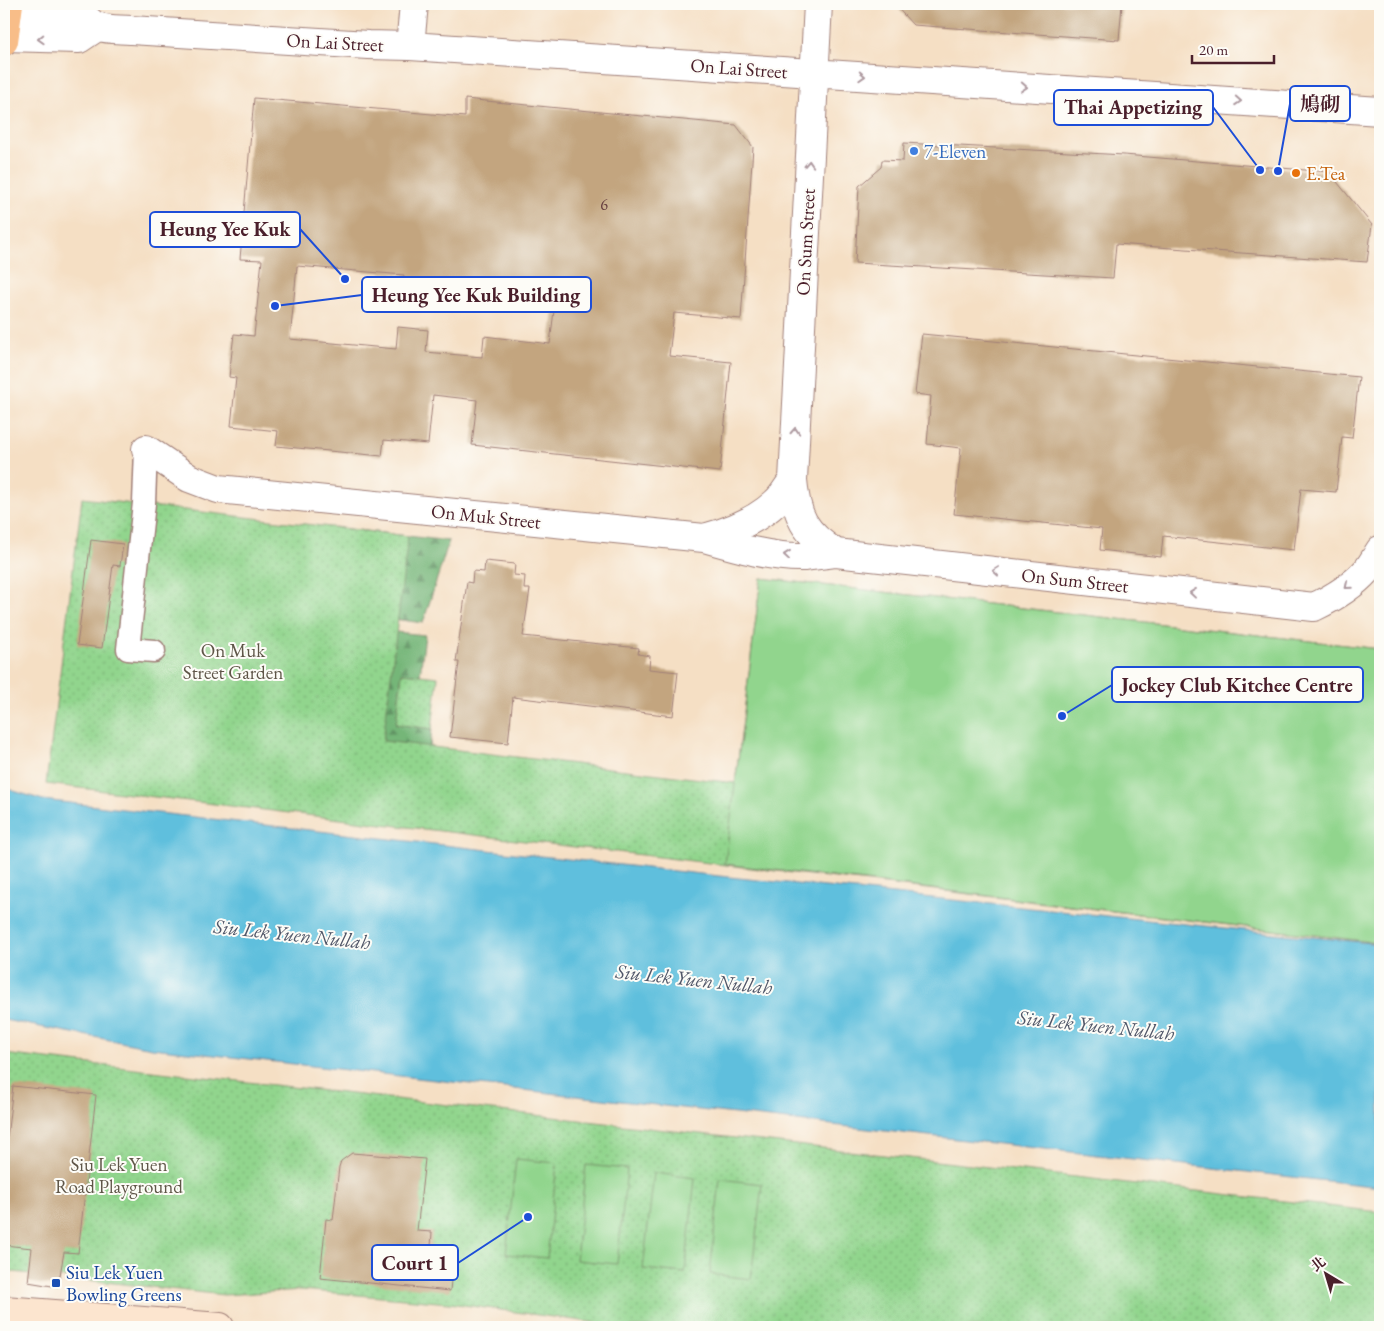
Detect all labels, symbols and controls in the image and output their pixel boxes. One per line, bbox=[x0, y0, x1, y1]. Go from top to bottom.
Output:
street label: On Lai Street bbox=[286, 27, 384, 58]
scale bar bbox=[1192, 32, 1274, 64]
one-way arrow bbox=[37, 33, 45, 44]
text: 20 m bbox=[1199, 40, 1228, 59]
street label: On Lai Street bbox=[690, 53, 788, 84]
one-way arrow bbox=[858, 71, 866, 82]
one-way arrow bbox=[1020, 82, 1028, 93]
callout: 鳩砌 bbox=[1290, 86, 1350, 121]
callout: Thai Appetizing bbox=[1054, 90, 1213, 125]
text: 鳩砌 bbox=[1300, 91, 1340, 117]
text: Thai Appetizing bbox=[1064, 94, 1203, 120]
one-way arrow bbox=[1235, 96, 1243, 107]
place label: 7-Eleven bbox=[924, 139, 986, 164]
marker: 7-Eleven bbox=[908, 145, 920, 157]
one-way arrow bbox=[804, 160, 815, 168]
place label: E.Tea bbox=[1306, 161, 1346, 186]
marker: E.Tea bbox=[1290, 167, 1302, 179]
street label: On Sum Street bbox=[790, 188, 821, 296]
house number: 6 bbox=[600, 194, 608, 215]
callout: Heung Yee Kuk bbox=[150, 212, 300, 247]
text: Heung Yee Kuk bbox=[160, 216, 291, 242]
callout: Heung Yee Kuk Building bbox=[362, 277, 591, 312]
text: Heung Yee Kuk Building bbox=[372, 282, 581, 308]
one-way arrow bbox=[790, 427, 801, 435]
street label: On Muk Street bbox=[430, 498, 542, 535]
one-way arrow bbox=[783, 550, 791, 561]
street label: On Sum Street bbox=[1020, 562, 1130, 599]
one-way arrow bbox=[992, 566, 1000, 577]
one-way arrow bbox=[1345, 580, 1354, 589]
one-way arrow bbox=[1188, 588, 1196, 599]
park label: On Muk Street Garden bbox=[183, 638, 283, 685]
callout: Jockey Club Kitchee Centre bbox=[1112, 667, 1363, 702]
text: Jockey Club Kitchee Centre bbox=[1119, 672, 1353, 698]
water label: Siu Lek Yuen Nullah bbox=[211, 913, 372, 955]
water label: Siu Lek Yuen Nullah bbox=[613, 958, 774, 1000]
water label: Siu Lek Yuen Nullah bbox=[1015, 1004, 1176, 1046]
park label: Siu Lek Yuen Road Playground bbox=[55, 1152, 183, 1199]
callout: Court 1 bbox=[372, 1245, 458, 1280]
north arrow bbox=[1302, 1248, 1352, 1298]
text: Court 1 bbox=[382, 1250, 448, 1276]
text: 北 bbox=[1307, 1252, 1329, 1275]
place label: Siu Lek Yuen Bowling Greens bbox=[66, 1260, 182, 1307]
marker: Siu Lek Yuen Bowling Greens bbox=[50, 1277, 62, 1289]

